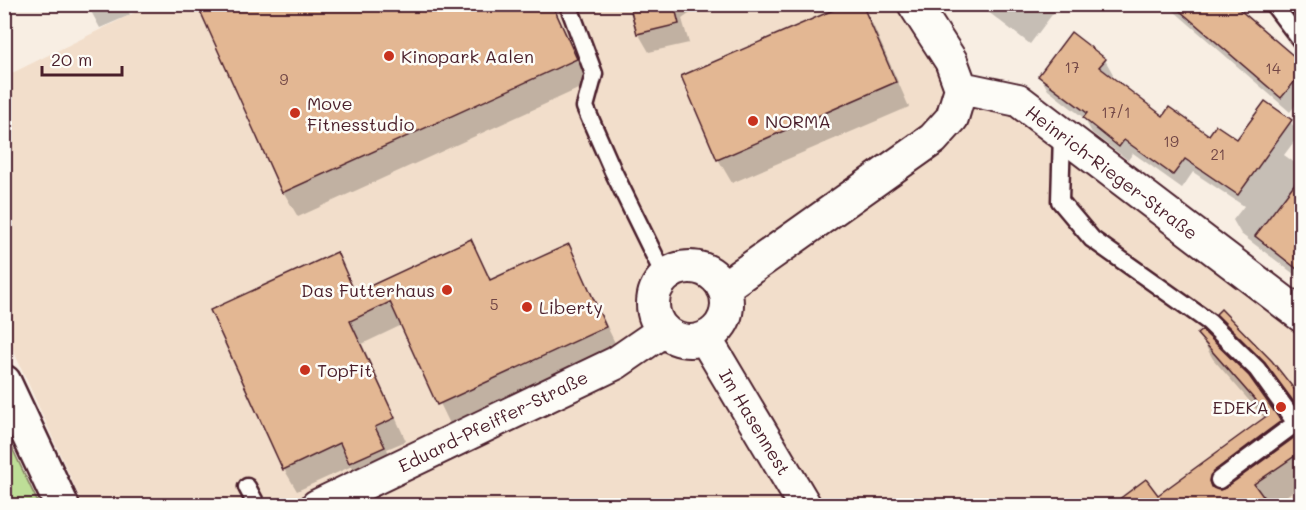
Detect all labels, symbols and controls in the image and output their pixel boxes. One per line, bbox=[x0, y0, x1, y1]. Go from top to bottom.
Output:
scale bar bbox=[42, 39, 122, 77]
place label: Kinopark Aalen bbox=[401, 44, 534, 68]
text: 20 m bbox=[51, 47, 92, 71]
marker: Kinopark Aalen bbox=[382, 49, 396, 63]
house number: 17 bbox=[1064, 57, 1080, 77]
house number: 14 bbox=[1265, 58, 1281, 78]
house number: 9 bbox=[280, 69, 289, 89]
place label: Move Fitnesstudio bbox=[307, 91, 415, 136]
street label: Heinrich-Rieger-Straße bbox=[1021, 99, 1203, 245]
house number: 17/1 bbox=[1101, 102, 1131, 122]
marker: Move Fitnesstudio bbox=[288, 106, 302, 120]
place label: NORMA bbox=[765, 109, 831, 133]
marker: NORMA bbox=[746, 114, 760, 128]
house number: 19 bbox=[1163, 131, 1179, 151]
house number: 21 bbox=[1210, 144, 1226, 164]
place label: Das Futterhaus bbox=[301, 278, 435, 302]
marker: Das Futterhaus bbox=[440, 283, 454, 297]
house number: 5 bbox=[490, 294, 498, 314]
place label: Liberty bbox=[539, 295, 603, 319]
marker: Liberty bbox=[520, 300, 534, 314]
place label: TopFit bbox=[317, 358, 372, 382]
marker: TopFit bbox=[298, 363, 312, 377]
street label: Eduard-Pfeiffer-Straße bbox=[394, 365, 592, 477]
street label: Im Hasennest bbox=[714, 365, 796, 479]
place label: EDEKA bbox=[1213, 395, 1269, 419]
marker: EDEKA bbox=[1274, 400, 1288, 414]

